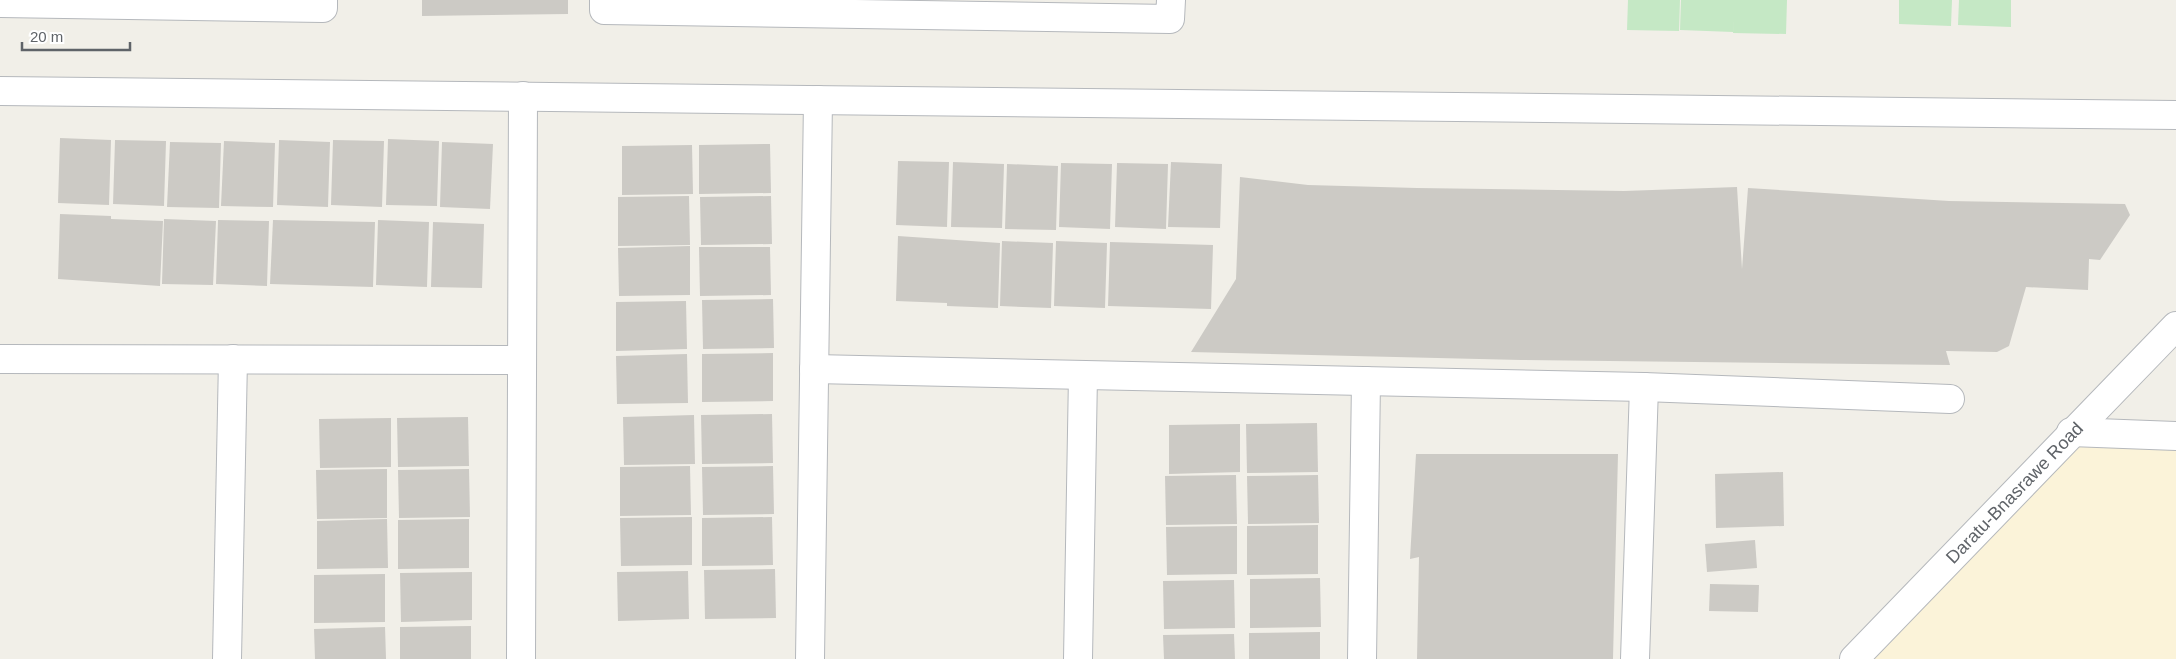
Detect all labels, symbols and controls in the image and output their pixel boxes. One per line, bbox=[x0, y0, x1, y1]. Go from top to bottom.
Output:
scale bar bbox=[22, 20, 130, 52]
text: 20 m bbox=[30, 28, 63, 45]
street label: Daratu-Bnasrawe Road bbox=[1942, 418, 2087, 568]

